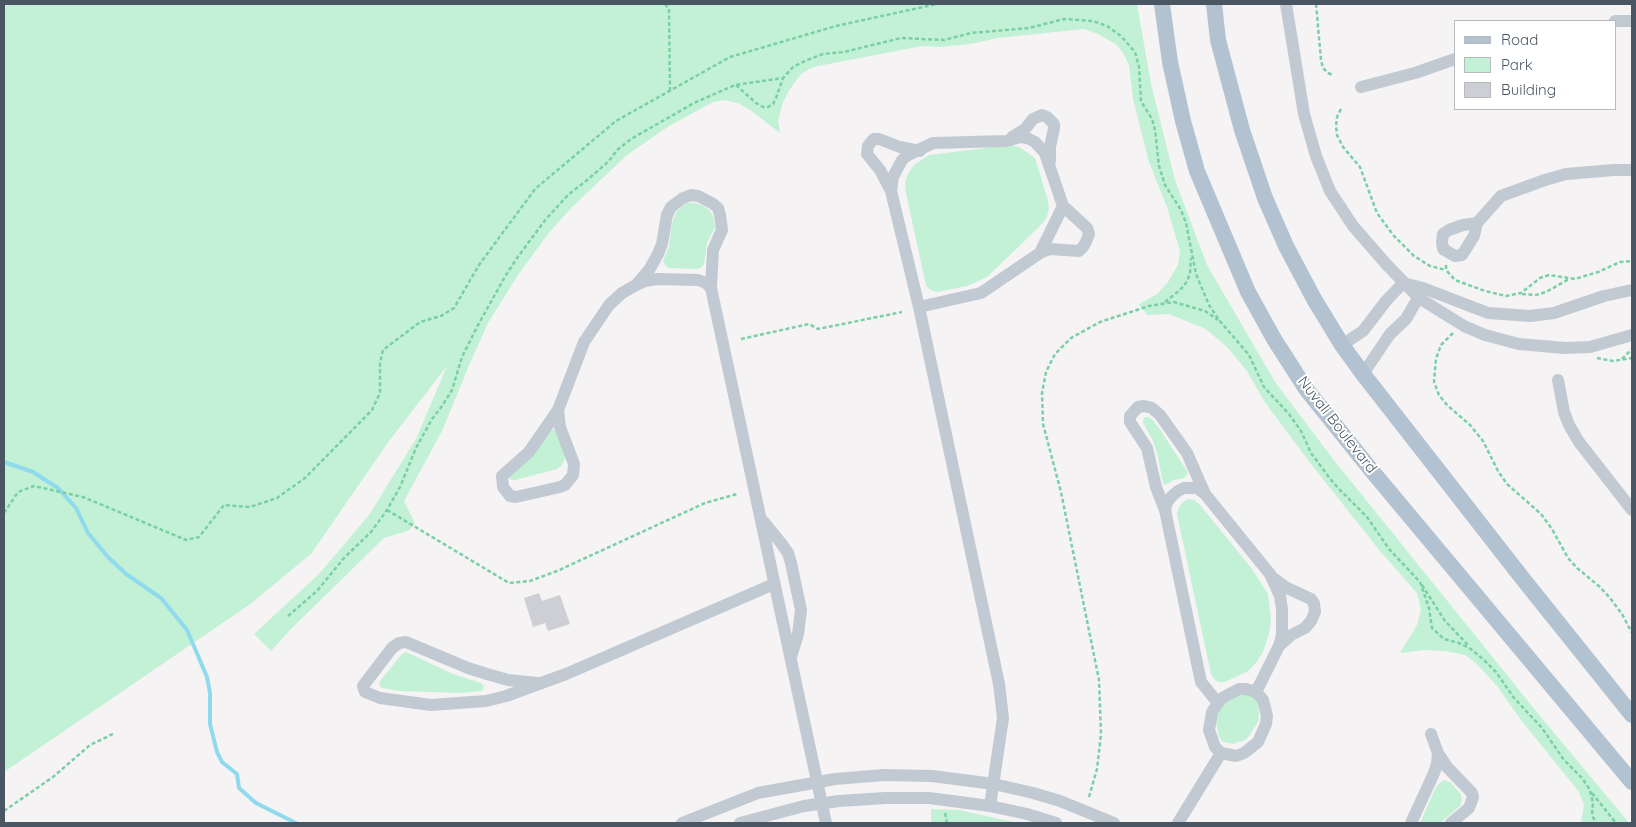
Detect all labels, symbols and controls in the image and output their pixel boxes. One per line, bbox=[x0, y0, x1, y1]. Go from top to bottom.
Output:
legend bbox=[1454, 20, 1616, 110]
text: Road bbox=[1501, 30, 1538, 49]
text: Park bbox=[1501, 55, 1533, 74]
text: Building bbox=[1501, 80, 1556, 99]
street label: Nuvali Boulevard bbox=[1294, 373, 1380, 477]

